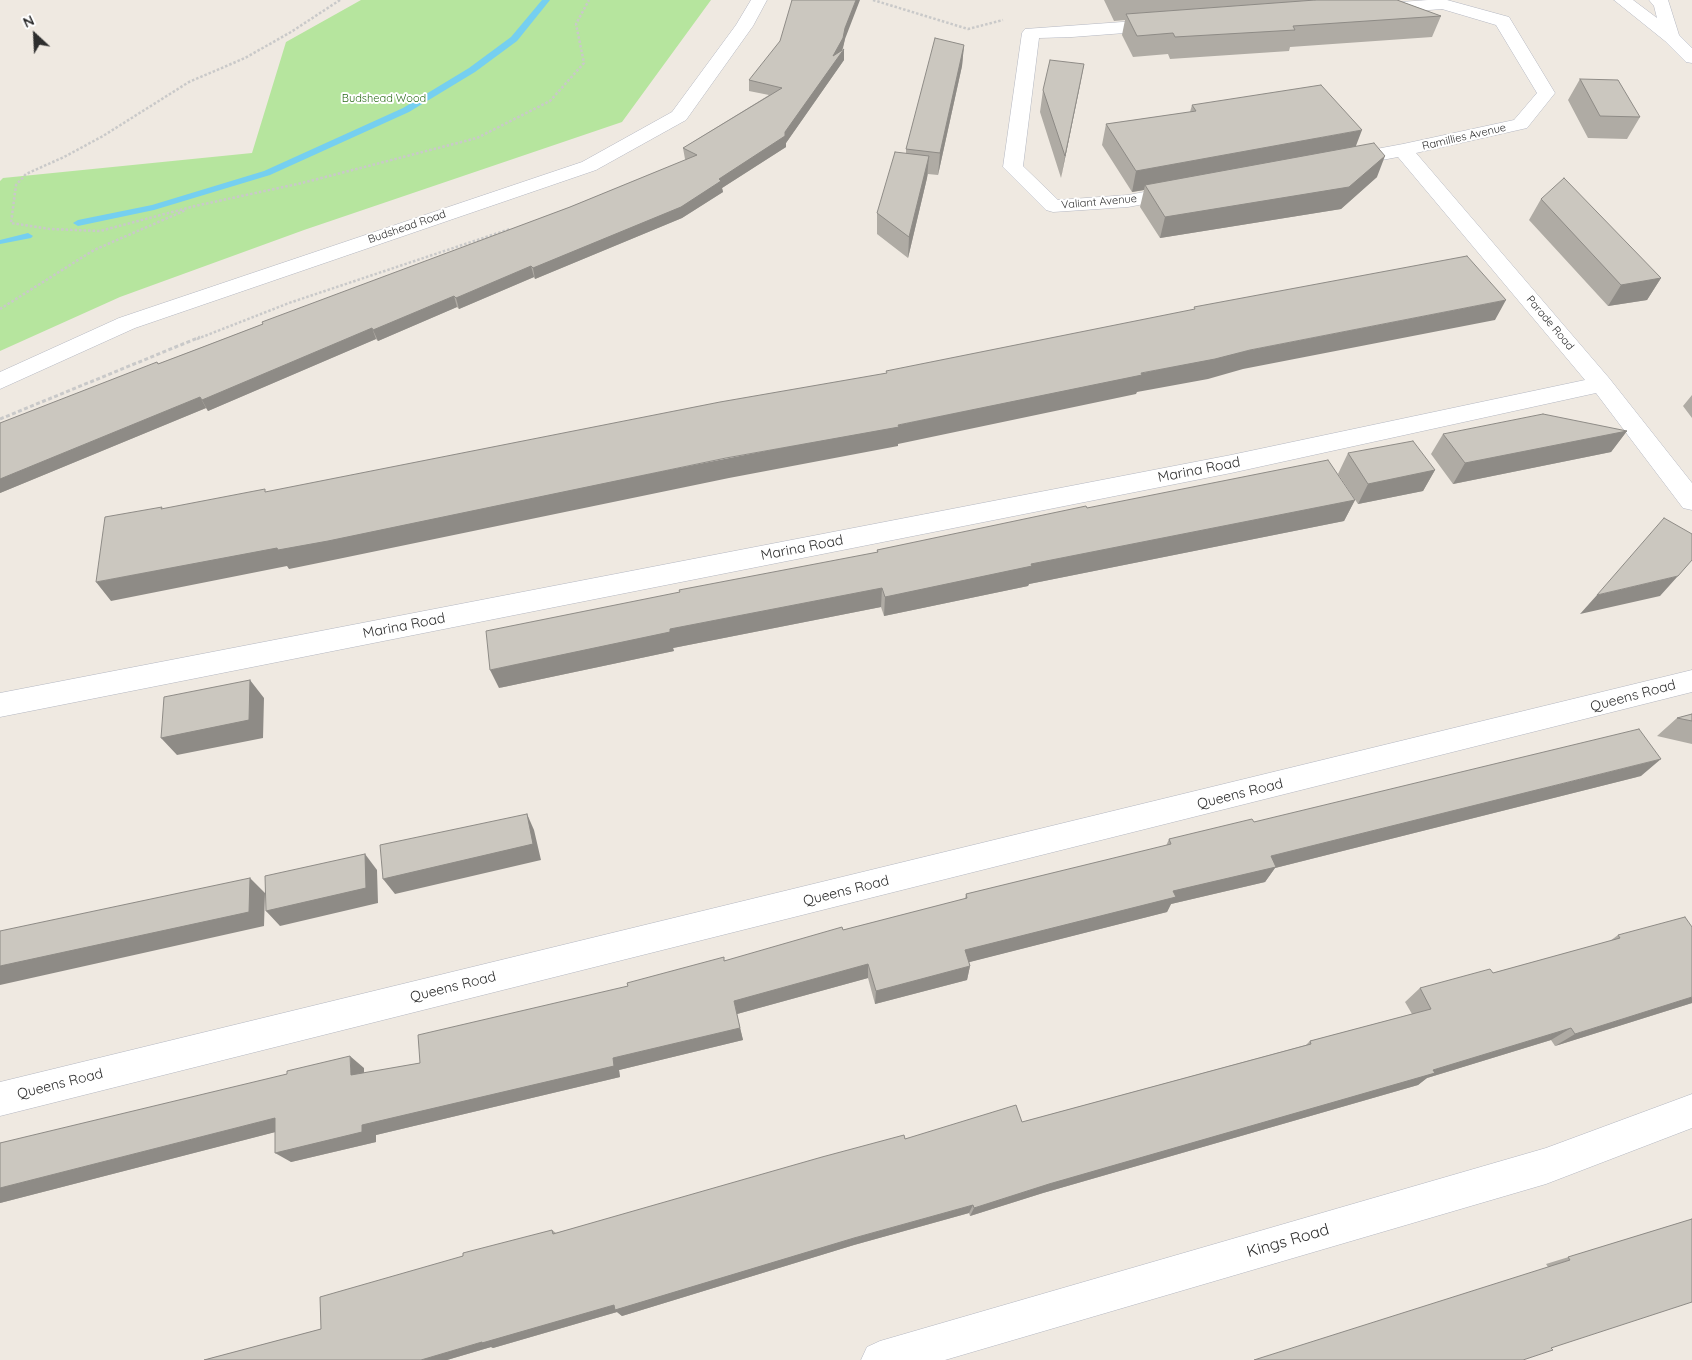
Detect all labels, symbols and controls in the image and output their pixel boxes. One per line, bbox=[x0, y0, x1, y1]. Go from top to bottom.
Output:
north arrow bbox=[10, 10, 60, 60]
text: N bbox=[20, 11, 37, 32]
park label: Budshead Wood bbox=[342, 92, 426, 106]
street label: Ramillies Avenue bbox=[1421, 121, 1507, 153]
street label: Valiant Avenue bbox=[1061, 192, 1137, 212]
street label: Budshead Road bbox=[366, 208, 448, 246]
street label: Parade Road bbox=[1523, 293, 1577, 353]
street label: Marina Road bbox=[1156, 454, 1242, 486]
street label: Marina Road bbox=[759, 532, 845, 564]
street label: Marina Road bbox=[361, 610, 447, 642]
street label: Queens Road bbox=[1588, 677, 1678, 715]
street label: Queens Road bbox=[1195, 775, 1285, 813]
street label: Queens Road bbox=[801, 872, 891, 910]
street label: Queens Road bbox=[408, 968, 498, 1006]
street label: Queens Road bbox=[15, 1065, 105, 1103]
street label: Kings Road bbox=[1245, 1220, 1331, 1262]

